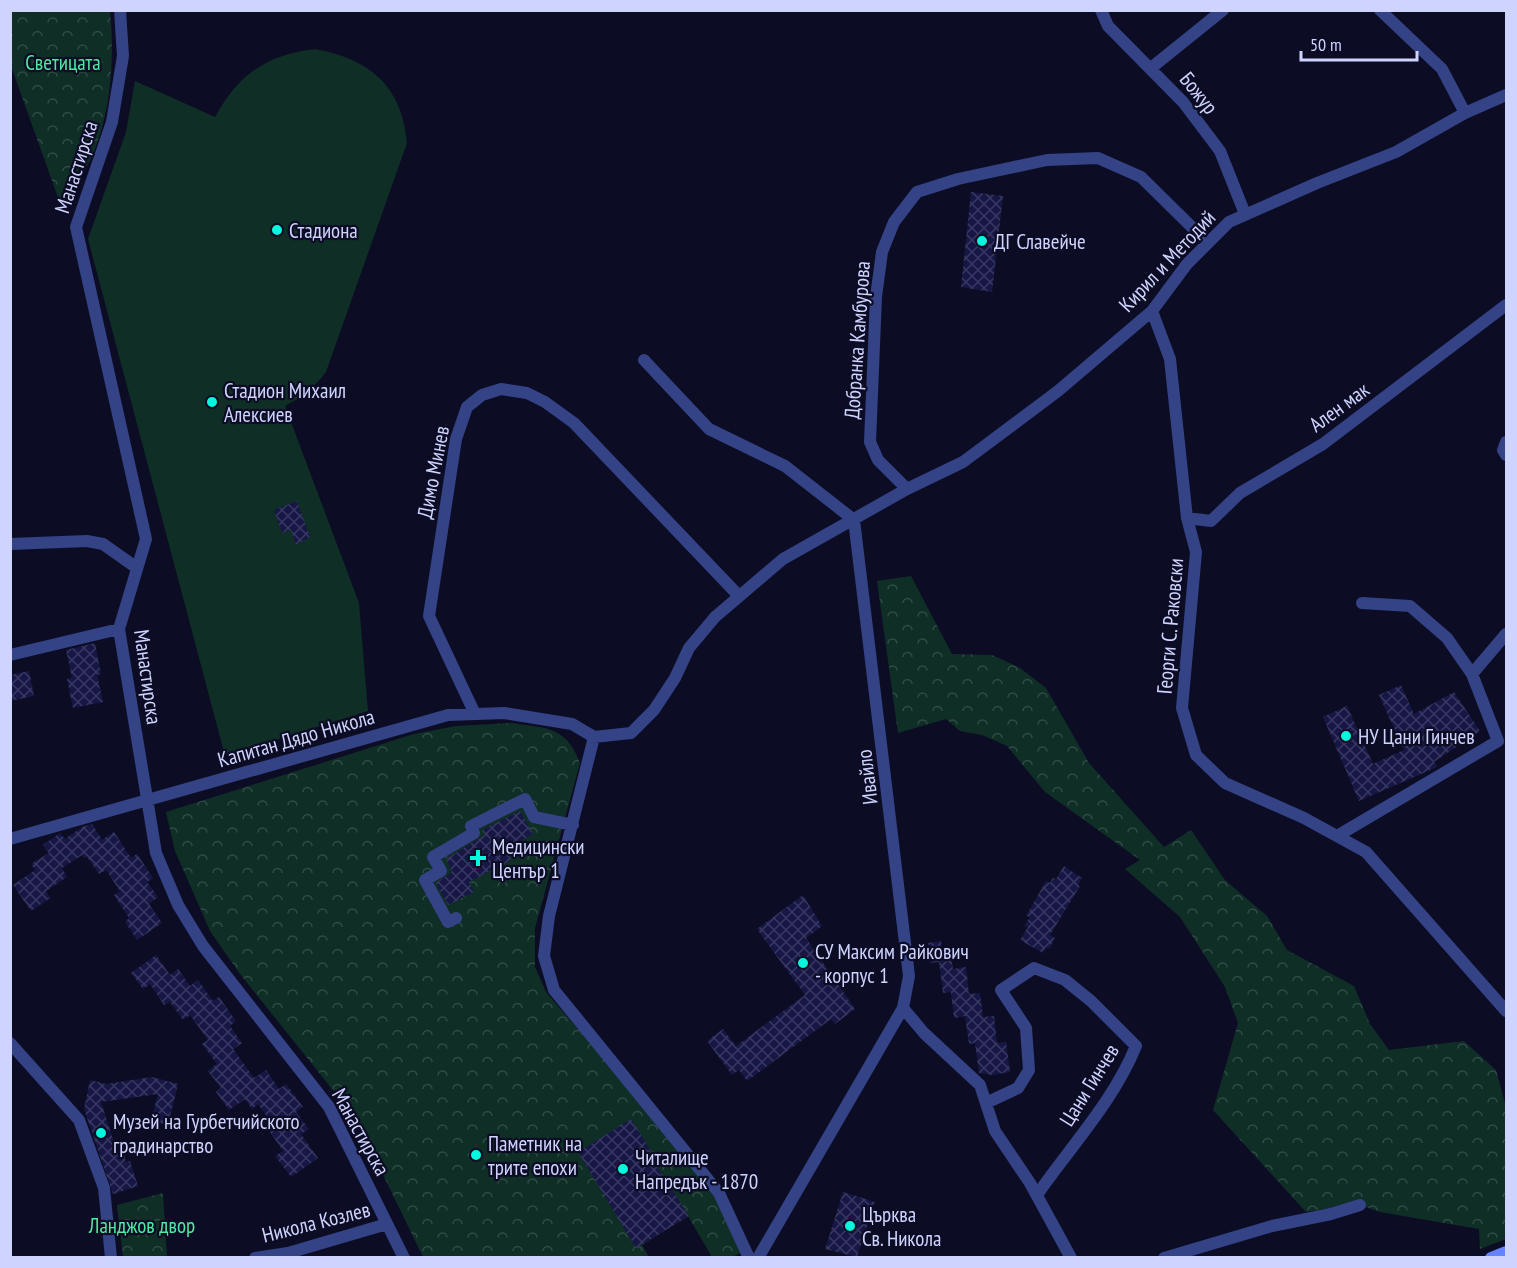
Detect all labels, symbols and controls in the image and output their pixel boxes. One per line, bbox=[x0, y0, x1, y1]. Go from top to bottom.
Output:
scale bar bbox=[1301, 24, 1416, 62]
text: 50 m bbox=[1310, 33, 1342, 56]
park label: Светицата bbox=[25, 49, 101, 76]
street label: Божур bbox=[1174, 66, 1224, 120]
street label: Манастирска bbox=[48, 117, 104, 217]
street label: Кирил и Методий bbox=[1113, 204, 1221, 318]
place label: Стадиона bbox=[289, 217, 358, 244]
marker: Стадиона bbox=[270, 223, 284, 237]
place label: ДГ Славейче bbox=[994, 228, 1086, 255]
marker: ДГ Славейче bbox=[975, 234, 989, 248]
street label: Добранка Камбурова bbox=[838, 260, 876, 420]
street label: Ален мак bbox=[1304, 376, 1374, 438]
place label: Стадион Михаил Алексиев bbox=[224, 377, 346, 428]
marker: Стадион Михаил Алексиев bbox=[205, 395, 219, 409]
street label: Димо Минев bbox=[411, 423, 455, 521]
street label: Георги С. Раковски bbox=[1151, 557, 1189, 695]
street label: Манастирска bbox=[128, 628, 168, 726]
street label: Капитан Дядо Никола bbox=[214, 703, 378, 773]
place label: НУ Цани Гинчев bbox=[1358, 723, 1475, 750]
marker: НУ Цани Гинчев bbox=[1339, 729, 1353, 743]
street label: Ивайло bbox=[850, 748, 884, 806]
place label: Медицински Център 1 bbox=[492, 833, 585, 884]
marker: Медицински Център 1 bbox=[469, 849, 487, 867]
place label: СУ Максим Райкович - корпус 1 bbox=[815, 938, 969, 989]
marker: СУ Максим Райкович - корпус 1 bbox=[796, 956, 810, 970]
street label: Цани Гинчев bbox=[1053, 1039, 1125, 1131]
street label: Манастирска bbox=[326, 1084, 396, 1180]
place label: Музей на Гурбетчийското градинарство bbox=[113, 1108, 300, 1159]
marker: Музей на Гурбетчийското градинарство bbox=[94, 1126, 108, 1140]
place label: Паметник на трите епохи bbox=[488, 1130, 582, 1181]
place label: Читалище Напредък - 1870 bbox=[635, 1144, 758, 1195]
marker: Паметник на трите епохи bbox=[469, 1148, 483, 1162]
marker: Читалище Напредък - 1870 bbox=[616, 1162, 630, 1176]
street label: Никола Козлев bbox=[259, 1196, 373, 1248]
place label: Църква Св. Никола bbox=[862, 1201, 941, 1252]
park label: Ланджов двор bbox=[88, 1212, 195, 1239]
marker: Църква Св. Никола bbox=[843, 1219, 857, 1233]

